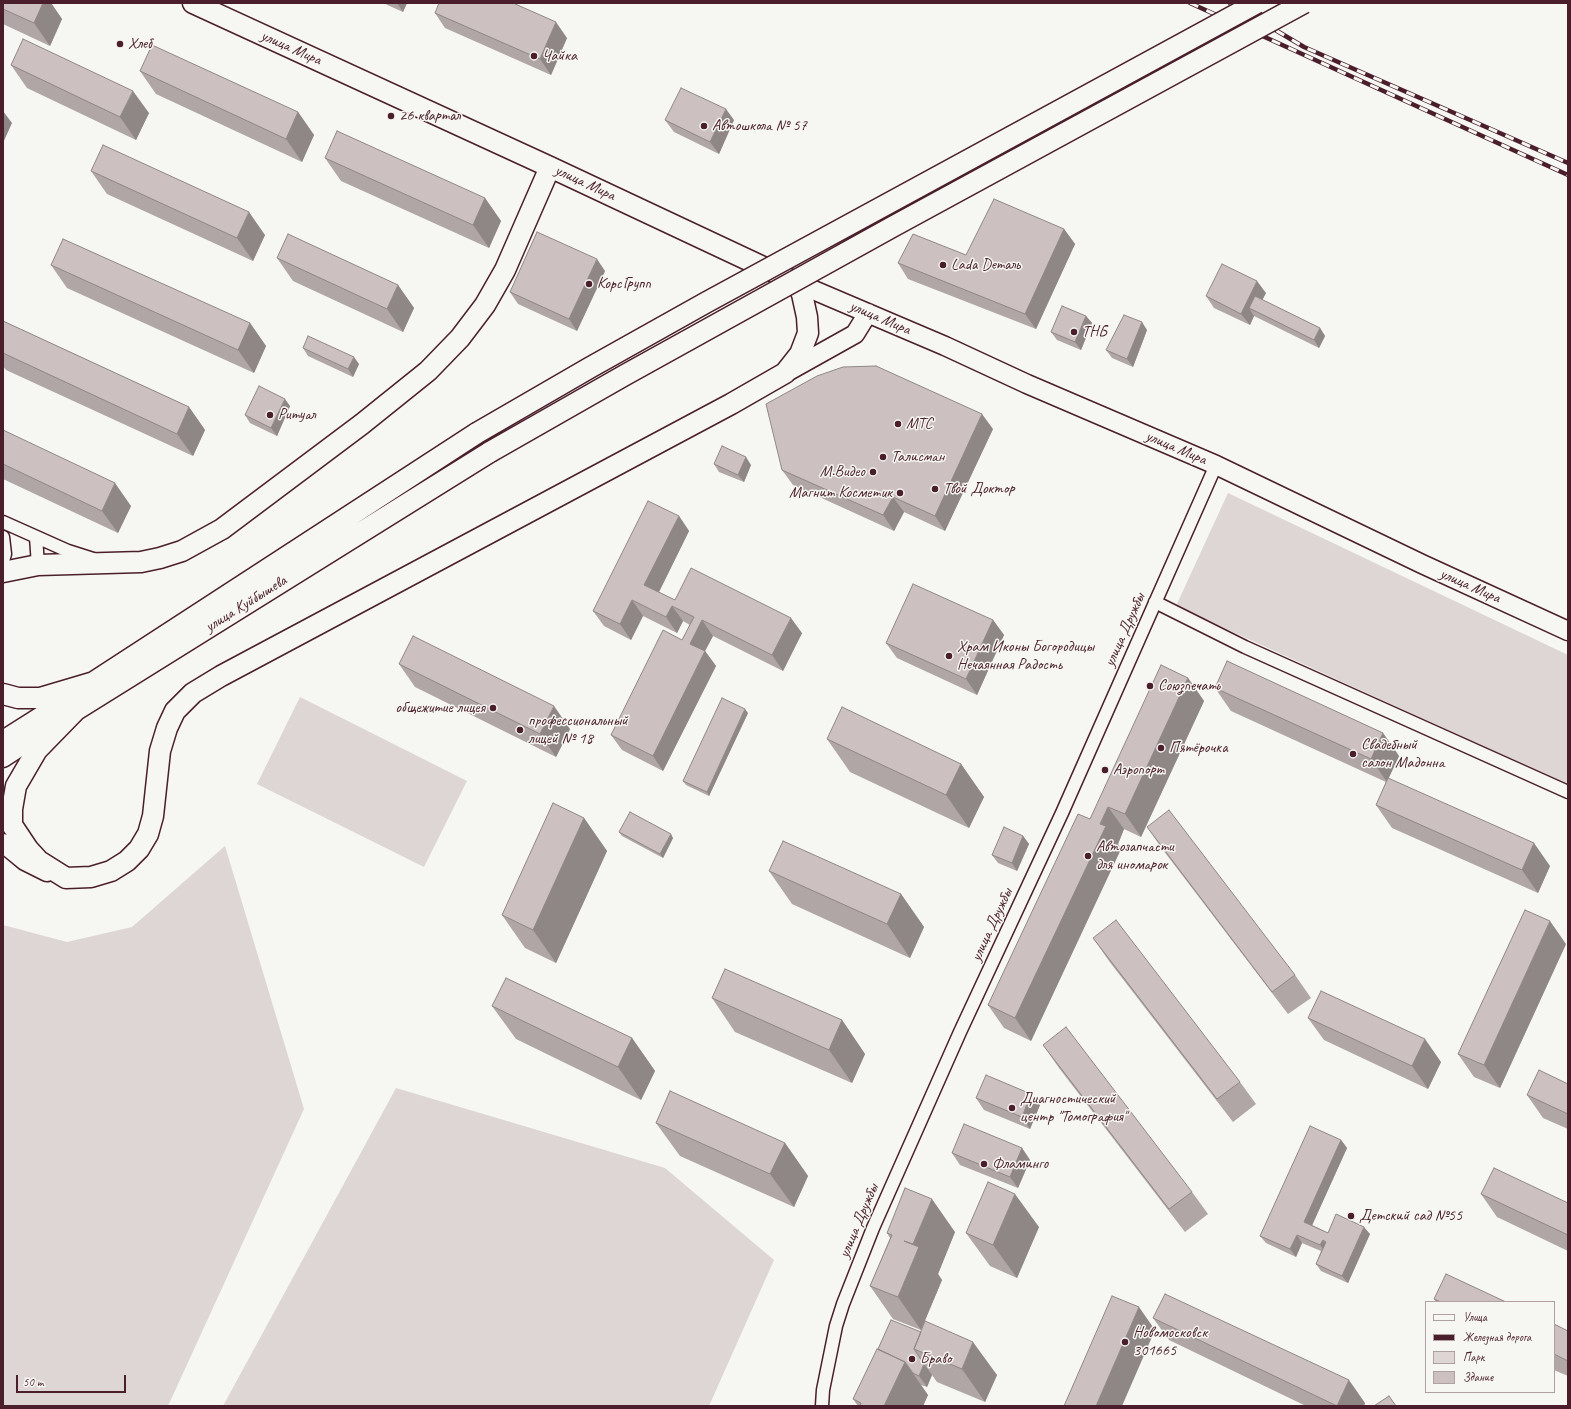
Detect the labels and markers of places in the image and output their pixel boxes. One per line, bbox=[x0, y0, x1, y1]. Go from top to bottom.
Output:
place label: Хлеб bbox=[128, 34, 152, 54]
marker: Хлеб bbox=[115, 39, 125, 49]
place label: Чайка bbox=[542, 46, 577, 66]
marker: Чайка bbox=[529, 51, 539, 61]
place label: 26 квартал bbox=[399, 106, 460, 126]
marker: 26 квартал bbox=[386, 111, 396, 121]
place label: Автошкола № 57 bbox=[712, 116, 807, 136]
marker: Автошкола № 57 bbox=[699, 121, 709, 131]
place label: Lada Dеталь bbox=[951, 255, 1020, 275]
marker: Lada Dеталь bbox=[938, 260, 948, 270]
place label: КорсГрупп bbox=[597, 274, 651, 294]
marker: КорсГрупп bbox=[584, 279, 594, 289]
place label: ТНБ bbox=[1082, 322, 1107, 342]
marker: ТНБ bbox=[1069, 327, 1079, 337]
place label: Ритуал bbox=[278, 405, 316, 425]
marker: Ритуал bbox=[265, 410, 275, 420]
place label: МТС bbox=[906, 414, 933, 434]
marker: МТС bbox=[893, 419, 903, 429]
place label: Талисман bbox=[891, 447, 944, 467]
marker: Талисман bbox=[878, 452, 888, 462]
place label: М.Видео bbox=[820, 462, 865, 482]
marker: М.Видео bbox=[868, 467, 878, 477]
place label: Твой Доктор bbox=[943, 479, 1015, 499]
place label: Магнит Косметик bbox=[789, 483, 892, 503]
marker: Твой Доктор bbox=[930, 484, 940, 494]
marker: Магнит Косметик bbox=[895, 488, 905, 498]
place label: Храм Иконы Богородицы Нечаянная Радость bbox=[957, 637, 1094, 675]
marker: Храм Иконы Богородицы Нечаянная Радость bbox=[944, 651, 954, 661]
place label: Союзпечать bbox=[1158, 676, 1220, 696]
marker: Союзпечать bbox=[1145, 681, 1155, 691]
place label: общежитие лицея bbox=[395, 698, 485, 718]
marker: общежитие лицея bbox=[488, 703, 498, 713]
place label: профессиональный лицей № 18 bbox=[528, 711, 628, 749]
marker: профессиональный лицей № 18 bbox=[515, 725, 525, 735]
place label: Свадебный салон Мадонна bbox=[1361, 735, 1444, 773]
place label: Пятёрочка bbox=[1169, 738, 1228, 758]
marker: Пятёрочка bbox=[1156, 743, 1166, 753]
marker: Свадебный салон Мадонна bbox=[1348, 749, 1358, 759]
place label: Аэропорт bbox=[1113, 760, 1164, 780]
marker: Аэропорт bbox=[1100, 765, 1110, 775]
place label: Автозапчасти для иномарок bbox=[1096, 837, 1174, 875]
marker: Автозапчасти для иномарок bbox=[1083, 851, 1093, 861]
place label: Диагностический центр "Томография" bbox=[1020, 1089, 1127, 1127]
marker: Диагностический центр "Томография" bbox=[1007, 1103, 1017, 1113]
place label: Фламинго bbox=[992, 1154, 1048, 1174]
marker: Фламинго bbox=[979, 1159, 989, 1169]
place label: Детский сад №55 bbox=[1359, 1206, 1462, 1226]
marker: Детский сад №55 bbox=[1346, 1211, 1356, 1221]
place label: Новомосковск 301665 bbox=[1133, 1323, 1207, 1361]
marker: Новомосковск 301665 bbox=[1120, 1337, 1130, 1347]
place label: Браво bbox=[920, 1349, 951, 1369]
marker: Браво bbox=[907, 1354, 917, 1364]

